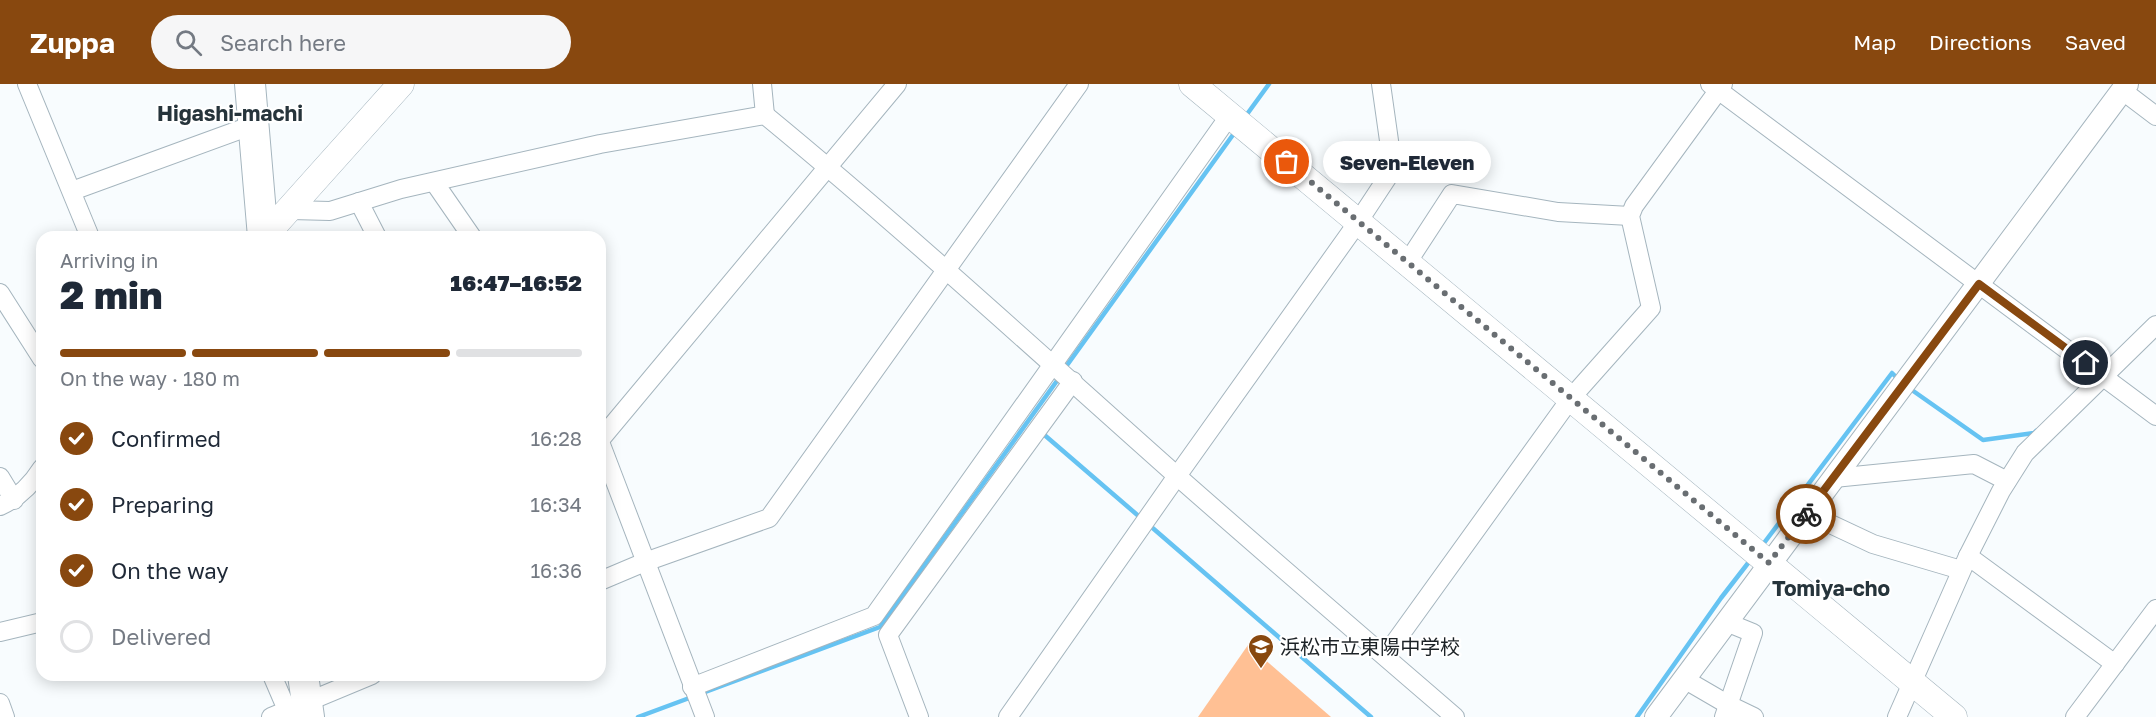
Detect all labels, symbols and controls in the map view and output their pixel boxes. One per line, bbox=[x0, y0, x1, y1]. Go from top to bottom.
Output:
search box bbox=[151, 15, 571, 69]
text: Zuppa bbox=[30, 26, 115, 59]
icon: search bbox=[172, 26, 205, 59]
text: Search here bbox=[220, 29, 346, 56]
text: Map bbox=[1853, 29, 1896, 55]
text: Directions bbox=[1929, 29, 2032, 55]
text: Saved bbox=[2065, 29, 2126, 55]
district label: Higashi-machi bbox=[157, 100, 303, 126]
pin bbox=[1261, 136, 1312, 187]
callout: Seven-Eleven bbox=[1323, 141, 1491, 183]
icon: bag bbox=[1270, 145, 1303, 178]
text: Seven-Eleven bbox=[1340, 150, 1474, 174]
text: Arriving in bbox=[60, 248, 158, 272]
text: 16:47–16:52 bbox=[450, 269, 582, 296]
text: 2 min bbox=[60, 271, 163, 318]
pin bbox=[2060, 337, 2111, 388]
icon: home bbox=[2069, 346, 2102, 379]
text: On the way · 180 m bbox=[60, 366, 240, 390]
icon: check bbox=[60, 422, 93, 455]
text: Confirmed bbox=[111, 425, 221, 452]
text: 16:28 bbox=[530, 426, 582, 450]
courier bbox=[1776, 484, 1836, 544]
icon: check bbox=[60, 488, 93, 521]
text: Preparing bbox=[111, 491, 214, 518]
text: 16:34 bbox=[530, 492, 582, 516]
icon: bike bbox=[1790, 498, 1823, 531]
icon: check bbox=[60, 554, 93, 587]
text: On the way bbox=[111, 557, 229, 584]
text: 16:36 bbox=[530, 558, 582, 582]
district label: Tomiya-cho bbox=[1772, 575, 1890, 601]
text: Delivered bbox=[111, 623, 211, 650]
school or university icon: 浜松市立東陽中学校 bbox=[1246, 632, 1276, 670]
place label: 浜松市立東陽中学校 bbox=[1280, 634, 1460, 658]

